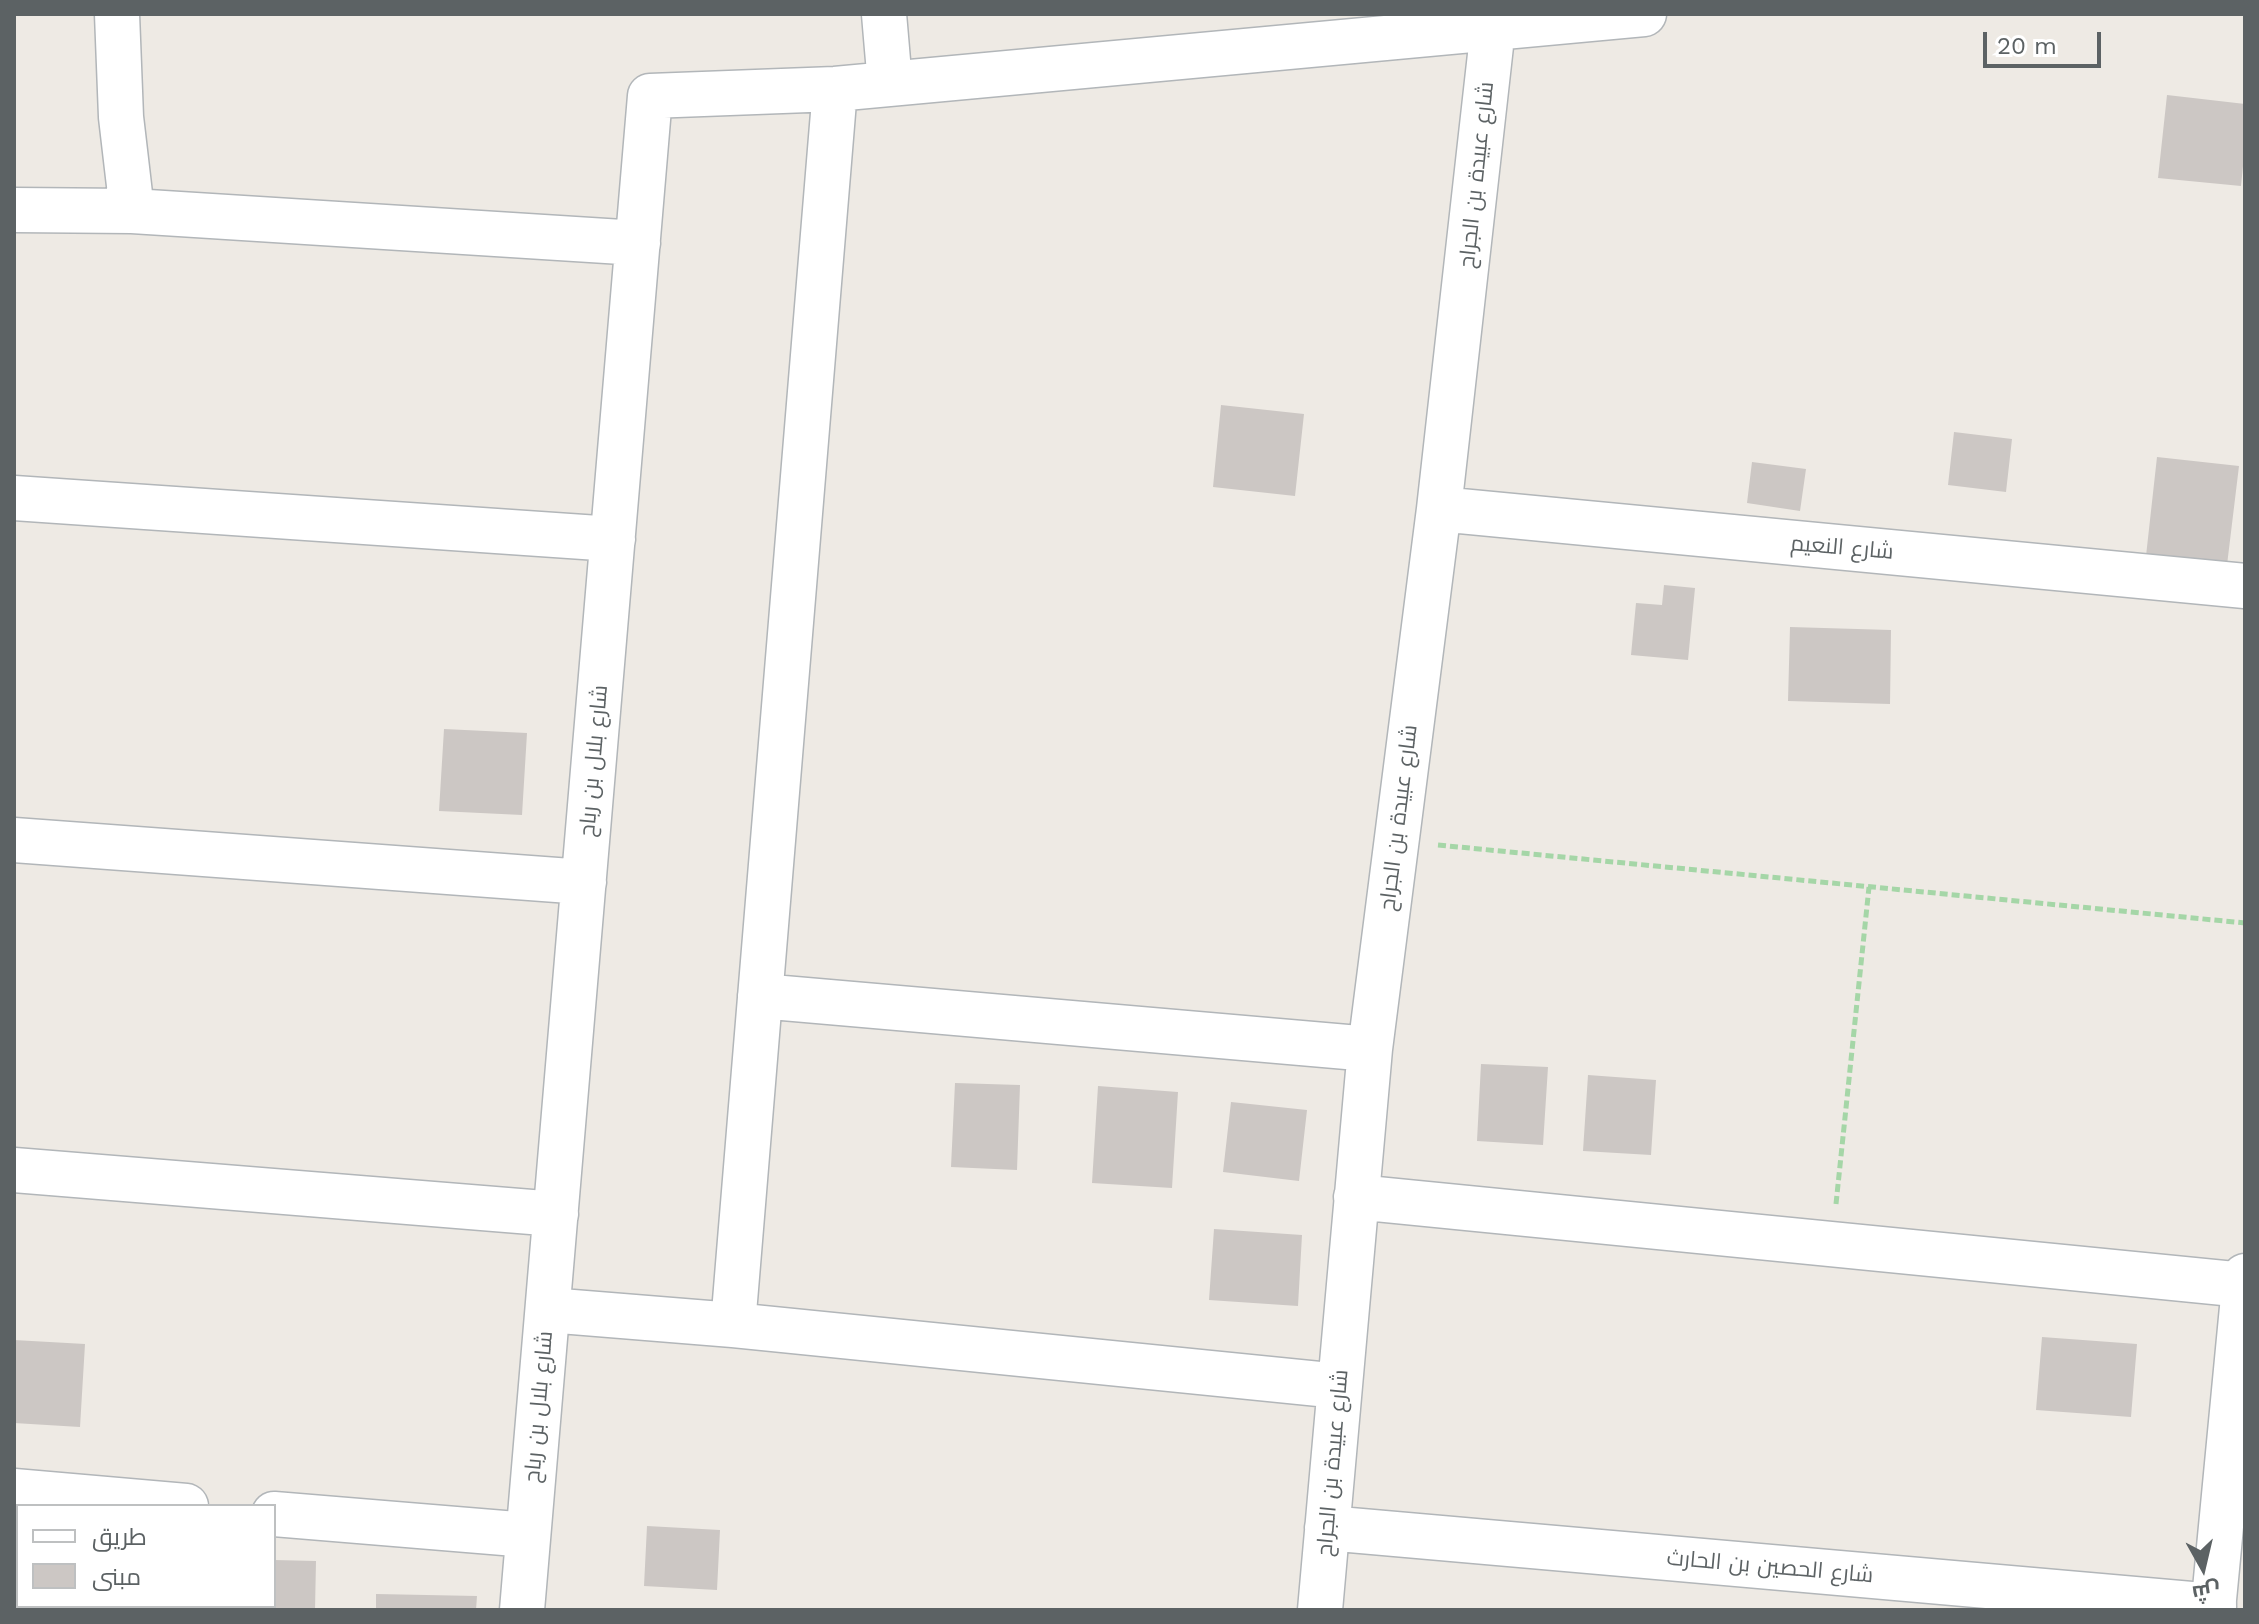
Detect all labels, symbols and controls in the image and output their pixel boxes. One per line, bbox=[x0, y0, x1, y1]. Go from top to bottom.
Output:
scale bar bbox=[1987, 16, 2105, 66]
text: 20 m bbox=[1997, 32, 2057, 60]
street label: شارع عبيدة بن الجراح bbox=[1454, 80, 1500, 270]
street label: شارع النعيم bbox=[1789, 530, 1895, 566]
street label: شارع بلال بن رباح bbox=[574, 684, 614, 838]
street label: شارع عبيدة بن الجراح bbox=[1374, 723, 1424, 913]
street label: شارع بلال بن رباح bbox=[519, 1330, 559, 1484]
street label: شارع عبيدة بن الجراح bbox=[1312, 1368, 1354, 1558]
legend bbox=[16, 1504, 276, 1608]
text: طريق bbox=[92, 1523, 147, 1551]
north arrow bbox=[2163, 1528, 2243, 1608]
street label: شارع الحصين بن الحارث bbox=[1666, 1545, 1874, 1589]
text: مبنى bbox=[92, 1563, 141, 1591]
text: ش bbox=[2191, 1578, 2222, 1607]

